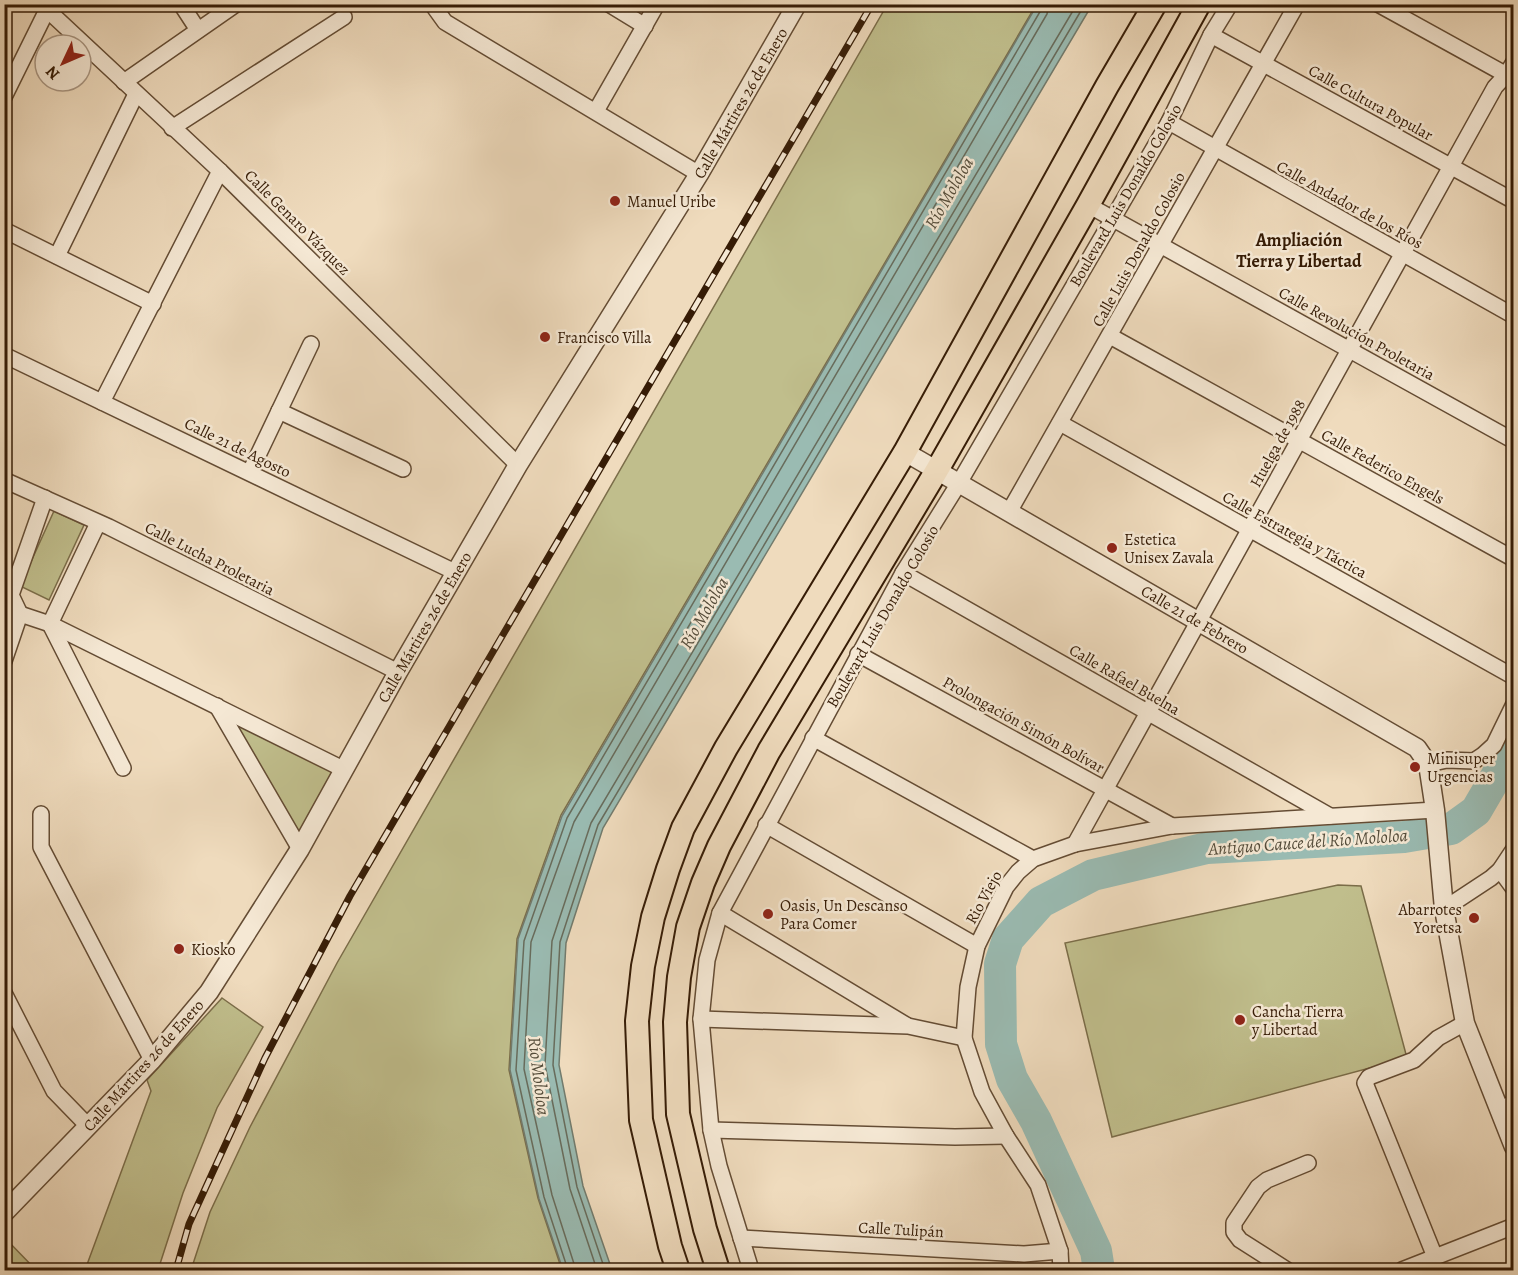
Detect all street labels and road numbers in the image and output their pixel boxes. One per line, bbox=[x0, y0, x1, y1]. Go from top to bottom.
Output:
street label: Calle Mártires 26 de Enero bbox=[689, 24, 793, 183]
street label: Calle Cultura Popular bbox=[1304, 59, 1437, 146]
street label: Boulevard Luis Donaldo Colosio bbox=[1064, 100, 1187, 291]
street label: Calle Andador de los Ríos bbox=[1272, 155, 1427, 254]
street label: Calle Genaro Vázquez bbox=[240, 165, 355, 280]
street label: Calle Luis Donaldo Colosio bbox=[1087, 168, 1191, 331]
street label: Calle Revolución Proletaria bbox=[1275, 282, 1439, 386]
street label: Huelga de 1988 bbox=[1245, 396, 1311, 491]
street label: Calle 21 de Agosto bbox=[181, 413, 294, 483]
street label: Calle Federico Engels bbox=[1317, 424, 1448, 510]
street label: Calle Estrategia y Táctica bbox=[1218, 486, 1371, 584]
street label: Calle Lucha Proletaria bbox=[141, 517, 279, 601]
street label: Boulevard Luis Donaldo Colosio bbox=[821, 521, 944, 712]
street label: Calle Mártires 26 de Enero bbox=[373, 548, 477, 707]
street label: Calle 21 de Febrero bbox=[1137, 580, 1252, 660]
street label: Calle Rafael Buelna bbox=[1065, 639, 1185, 721]
street label: Prolongación Simón Bolívar bbox=[939, 671, 1108, 779]
street label: Rio Viejo bbox=[960, 867, 1008, 928]
street label: Calle Mártires 26 de Enero bbox=[78, 995, 209, 1137]
street label: Calle Tulipán bbox=[858, 1217, 945, 1243]

